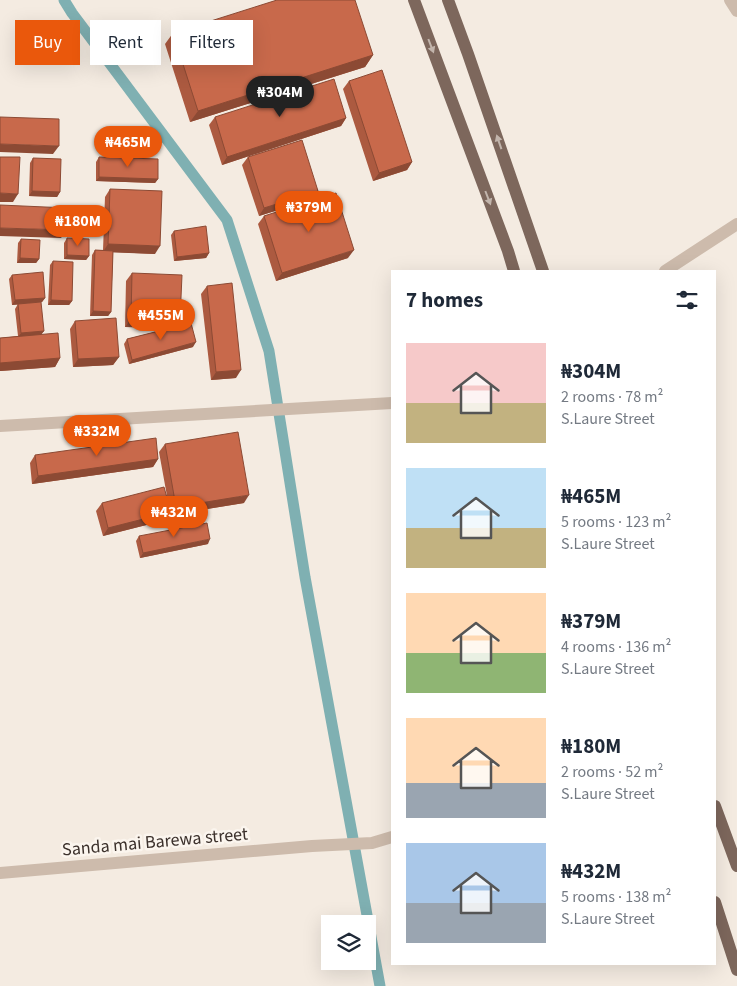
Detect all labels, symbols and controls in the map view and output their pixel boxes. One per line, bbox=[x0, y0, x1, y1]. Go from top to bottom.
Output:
chip: Buy bbox=[15, 20, 80, 65]
chip: Rent bbox=[90, 20, 161, 65]
chip: Filters bbox=[171, 20, 253, 65]
one-way arrow bbox=[428, 38, 435, 53]
pin: ₦304M bbox=[245, 76, 315, 118]
text: ₦304M bbox=[257, 81, 303, 103]
pin: ₦465M bbox=[93, 126, 163, 168]
text: ₦465M bbox=[105, 131, 151, 153]
one-way arrow bbox=[495, 135, 502, 150]
pin: ₦379M bbox=[274, 190, 344, 233]
one-way arrow bbox=[484, 191, 492, 206]
text: ₦379M bbox=[286, 196, 332, 218]
pin: ₦180M bbox=[43, 204, 113, 247]
text: ₦180M bbox=[55, 210, 101, 232]
text: 7 homes bbox=[406, 285, 483, 315]
icon: filters bbox=[673, 286, 701, 314]
pin: ₦455M bbox=[126, 298, 196, 341]
text: ₦455M bbox=[138, 304, 184, 326]
text: ₦304M bbox=[561, 356, 621, 386]
icon: home bbox=[446, 363, 506, 423]
text: 2 rooms · 78 m² bbox=[561, 386, 663, 408]
text: S.Laure Street bbox=[561, 408, 655, 430]
pin: ₦332M bbox=[62, 414, 132, 457]
text: ₦332M bbox=[74, 420, 120, 442]
text: ₦465M bbox=[561, 481, 621, 511]
icon: home bbox=[446, 488, 506, 548]
pin: ₦432M bbox=[139, 496, 209, 538]
text: ₦432M bbox=[151, 501, 197, 523]
text: 5 rooms · 123 m² bbox=[561, 511, 671, 533]
text: S.Laure Street bbox=[561, 533, 655, 555]
text: ₦379M bbox=[561, 606, 621, 636]
icon: home bbox=[446, 613, 506, 673]
text: 4 rooms · 136 m² bbox=[561, 636, 671, 658]
text: S.Laure Street bbox=[561, 658, 655, 680]
text: ₦180M bbox=[561, 731, 621, 761]
icon: home bbox=[446, 738, 506, 798]
text: 2 rooms · 52 m² bbox=[561, 761, 663, 783]
text: S.Laure Street bbox=[561, 783, 655, 805]
street label: Sanda mai Barewa street bbox=[61, 821, 249, 863]
text: ₦432M bbox=[561, 856, 621, 886]
icon: home bbox=[446, 863, 506, 923]
text: 5 rooms · 138 m² bbox=[561, 886, 671, 908]
text: S.Laure Street bbox=[561, 908, 655, 930]
map controls bbox=[321, 915, 376, 970]
button: layers bbox=[321, 915, 376, 970]

